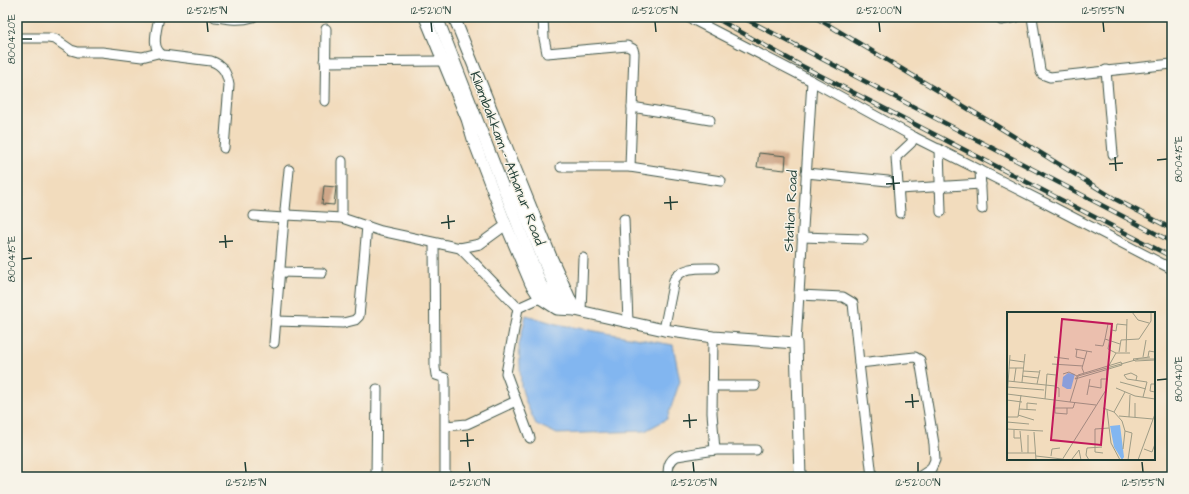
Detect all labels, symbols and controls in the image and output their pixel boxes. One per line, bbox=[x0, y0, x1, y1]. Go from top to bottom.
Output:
text: 12°52'15"N bbox=[187, 4, 227, 18]
text: 12°52'10"N bbox=[411, 4, 451, 18]
text: 12°52'05"N bbox=[632, 4, 678, 18]
text: 12°52'00"N bbox=[857, 4, 901, 18]
text: 12°51'55"N bbox=[1082, 4, 1124, 18]
text: 80°04'20"E bbox=[5, 14, 19, 64]
street label: Kilambakkam - Athanur Road bbox=[465, 68, 550, 248]
text: 80°04'15"E bbox=[1172, 136, 1186, 182]
street label: Station Road bbox=[779, 169, 803, 253]
text: 80°04'15"E bbox=[5, 236, 19, 282]
inset map bbox=[1007, 312, 1155, 460]
text: 80°04'10"E bbox=[1172, 356, 1186, 402]
text: 12°52'15"N bbox=[226, 476, 266, 490]
text: 12°52'10"N bbox=[450, 476, 490, 490]
text: 12°52'05"N bbox=[671, 476, 717, 490]
text: 12°52'00"N bbox=[896, 476, 940, 490]
text: 12°51'55"N bbox=[1122, 476, 1164, 490]

